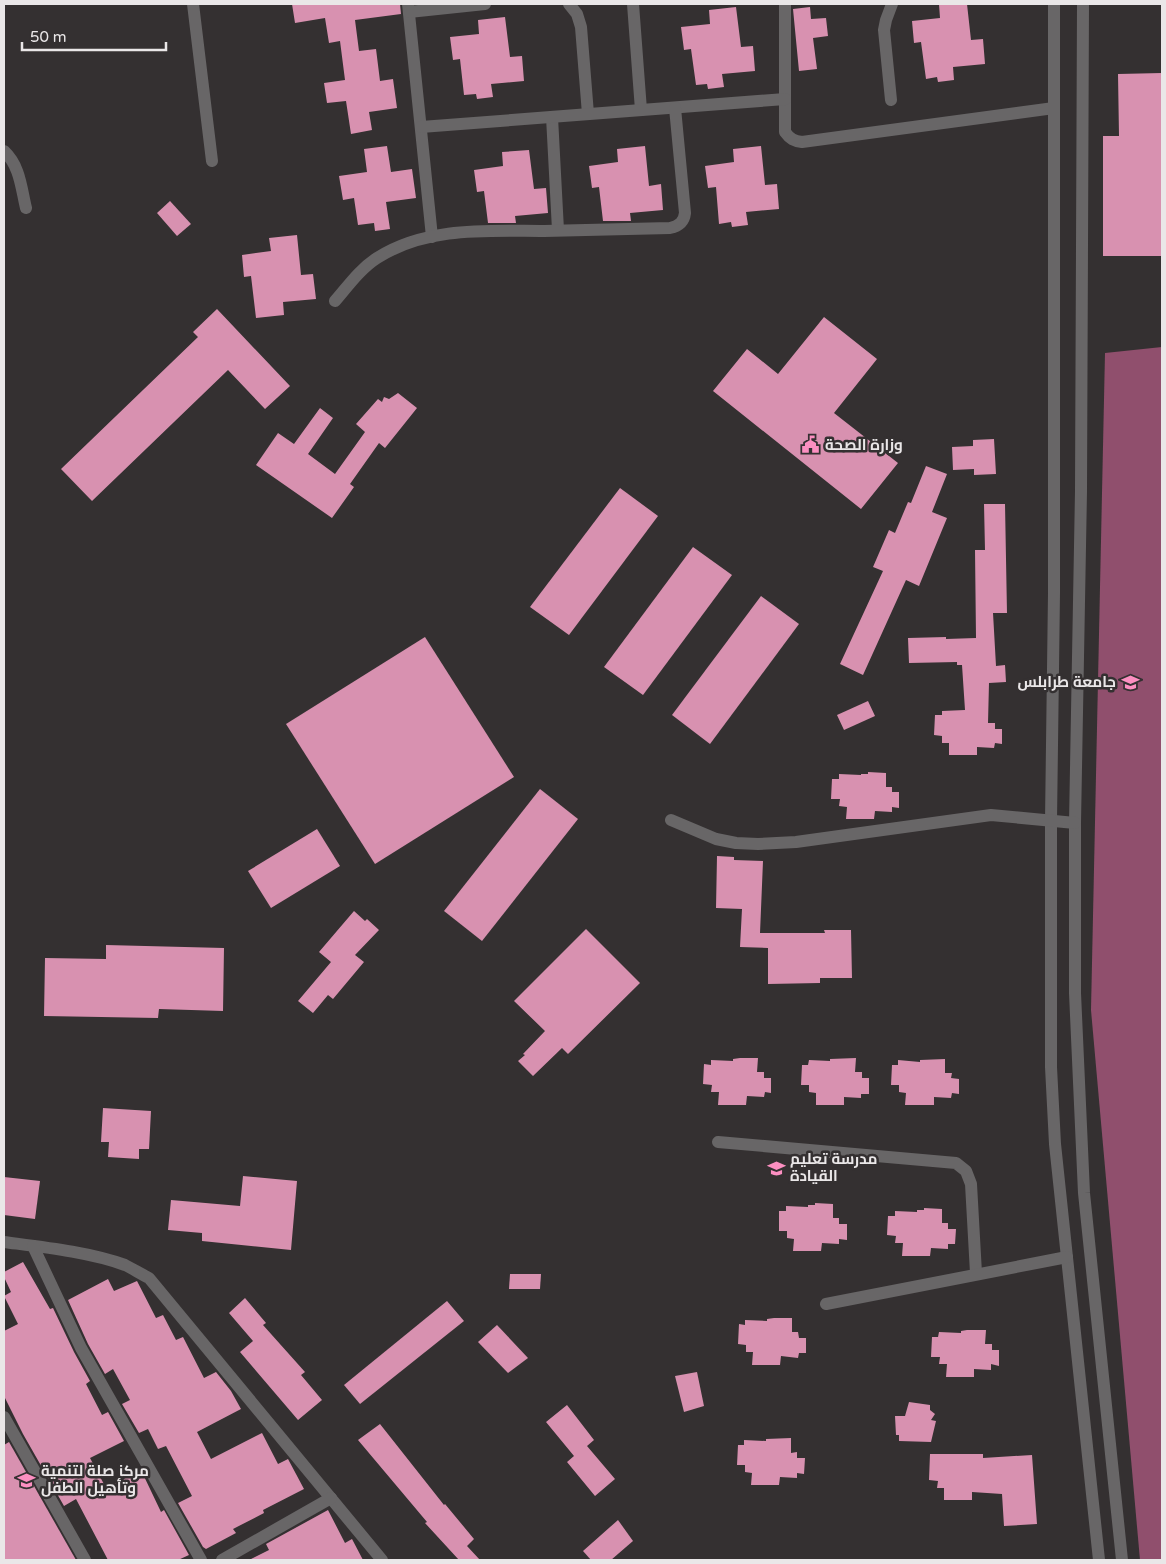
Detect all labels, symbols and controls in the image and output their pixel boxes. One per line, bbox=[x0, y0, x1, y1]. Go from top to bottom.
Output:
scale bar bbox=[22, 20, 166, 52]
text: 50 m bbox=[30, 28, 67, 46]
public building icon: وزارة الصحة bbox=[801, 435, 821, 455]
place label: وزارة الصحة bbox=[825, 436, 903, 454]
school or university icon: جامعة طرابلس bbox=[1120, 672, 1140, 692]
place label: جامعة طرابلس bbox=[1017, 673, 1116, 691]
place label: مدرسة تعليم القيادة bbox=[790, 1150, 877, 1185]
school or university icon: مدرسة تعليم القيادة bbox=[766, 1158, 786, 1178]
place label: مركز صلة لتنمية وتأهيل الطفل bbox=[41, 1462, 149, 1497]
school or university icon: مركز صلة لتنمية وتأهيل الطفل bbox=[17, 1470, 37, 1490]

